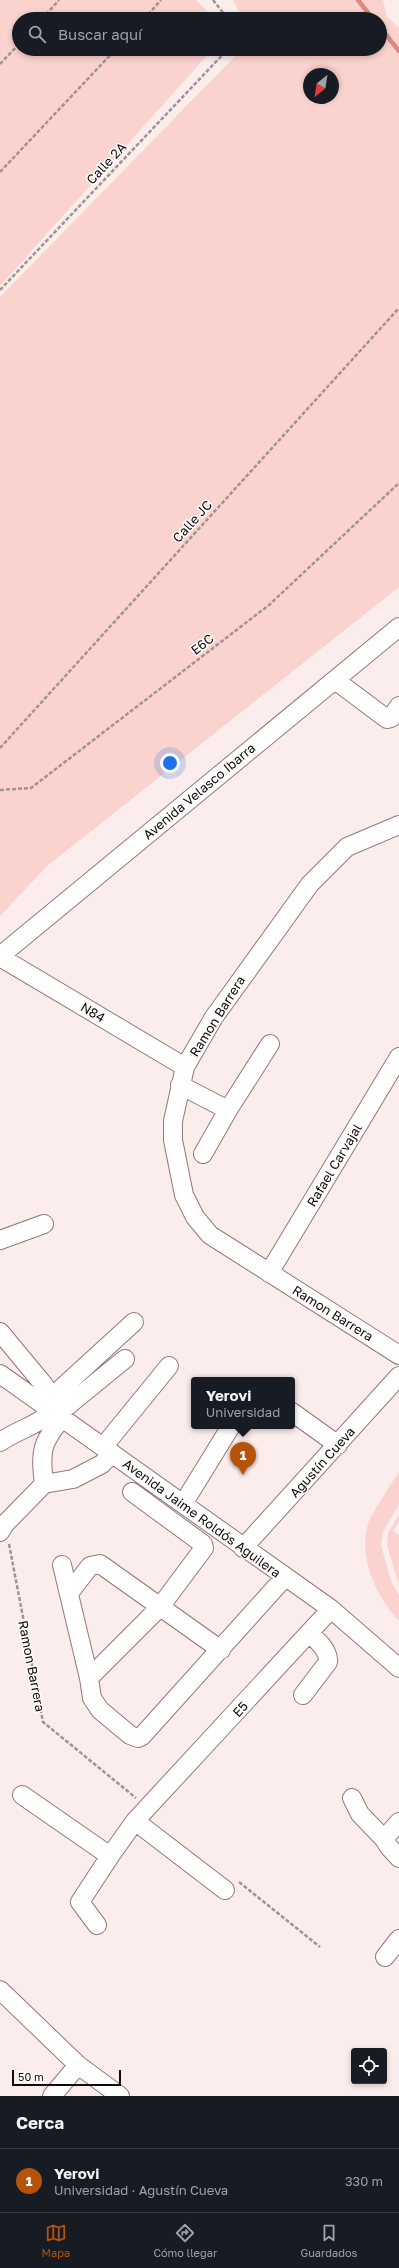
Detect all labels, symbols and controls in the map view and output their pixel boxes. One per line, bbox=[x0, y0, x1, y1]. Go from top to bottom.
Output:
search box bbox=[12, 12, 387, 56]
icon: search bbox=[26, 23, 48, 45]
text: Buscar aquí bbox=[58, 25, 142, 43]
north arrow bbox=[303, 68, 339, 104]
street label: Calle 2A bbox=[83, 139, 130, 187]
street label: Calle JC bbox=[169, 497, 215, 545]
street label: E6C bbox=[187, 630, 217, 658]
street label: Avenida Velasco Ibarra bbox=[140, 739, 258, 843]
your location bbox=[160, 753, 180, 773]
street label: Ramon Barrera bbox=[186, 973, 248, 1059]
street label: N84 bbox=[78, 999, 108, 1026]
street label: Rafael Carvajal bbox=[303, 1121, 365, 1209]
street label: Ramon Barrera bbox=[290, 1282, 376, 1344]
popup bbox=[191, 1377, 295, 1429]
text: Yerovi bbox=[206, 1386, 251, 1404]
text: Universidad bbox=[206, 1404, 280, 1420]
street label: Agustín Cueva bbox=[286, 1423, 358, 1501]
pin: 1 bbox=[230, 1442, 256, 1475]
street label: Avenida Jaime Roldós Aguilera bbox=[120, 1455, 284, 1581]
street label: Ramon Barrera bbox=[15, 1619, 49, 1713]
street label: E5 bbox=[229, 1698, 251, 1720]
map controls bbox=[351, 2048, 387, 2084]
button: locate bbox=[351, 2048, 387, 2084]
scale bar bbox=[12, 2068, 121, 2087]
text: 50 m bbox=[18, 2070, 44, 2083]
text: Cerca bbox=[16, 2112, 64, 2133]
text: Yerovi bbox=[54, 2164, 99, 2182]
text: 1 bbox=[26, 2173, 32, 2189]
text: 330 m bbox=[345, 2173, 383, 2189]
text: Universidad · Agustín Cueva bbox=[54, 2182, 228, 2198]
tab: Mapa bbox=[42, 2222, 70, 2259]
tab: Cómo llegar bbox=[153, 2222, 217, 2259]
tab: Guardados bbox=[300, 2222, 357, 2259]

